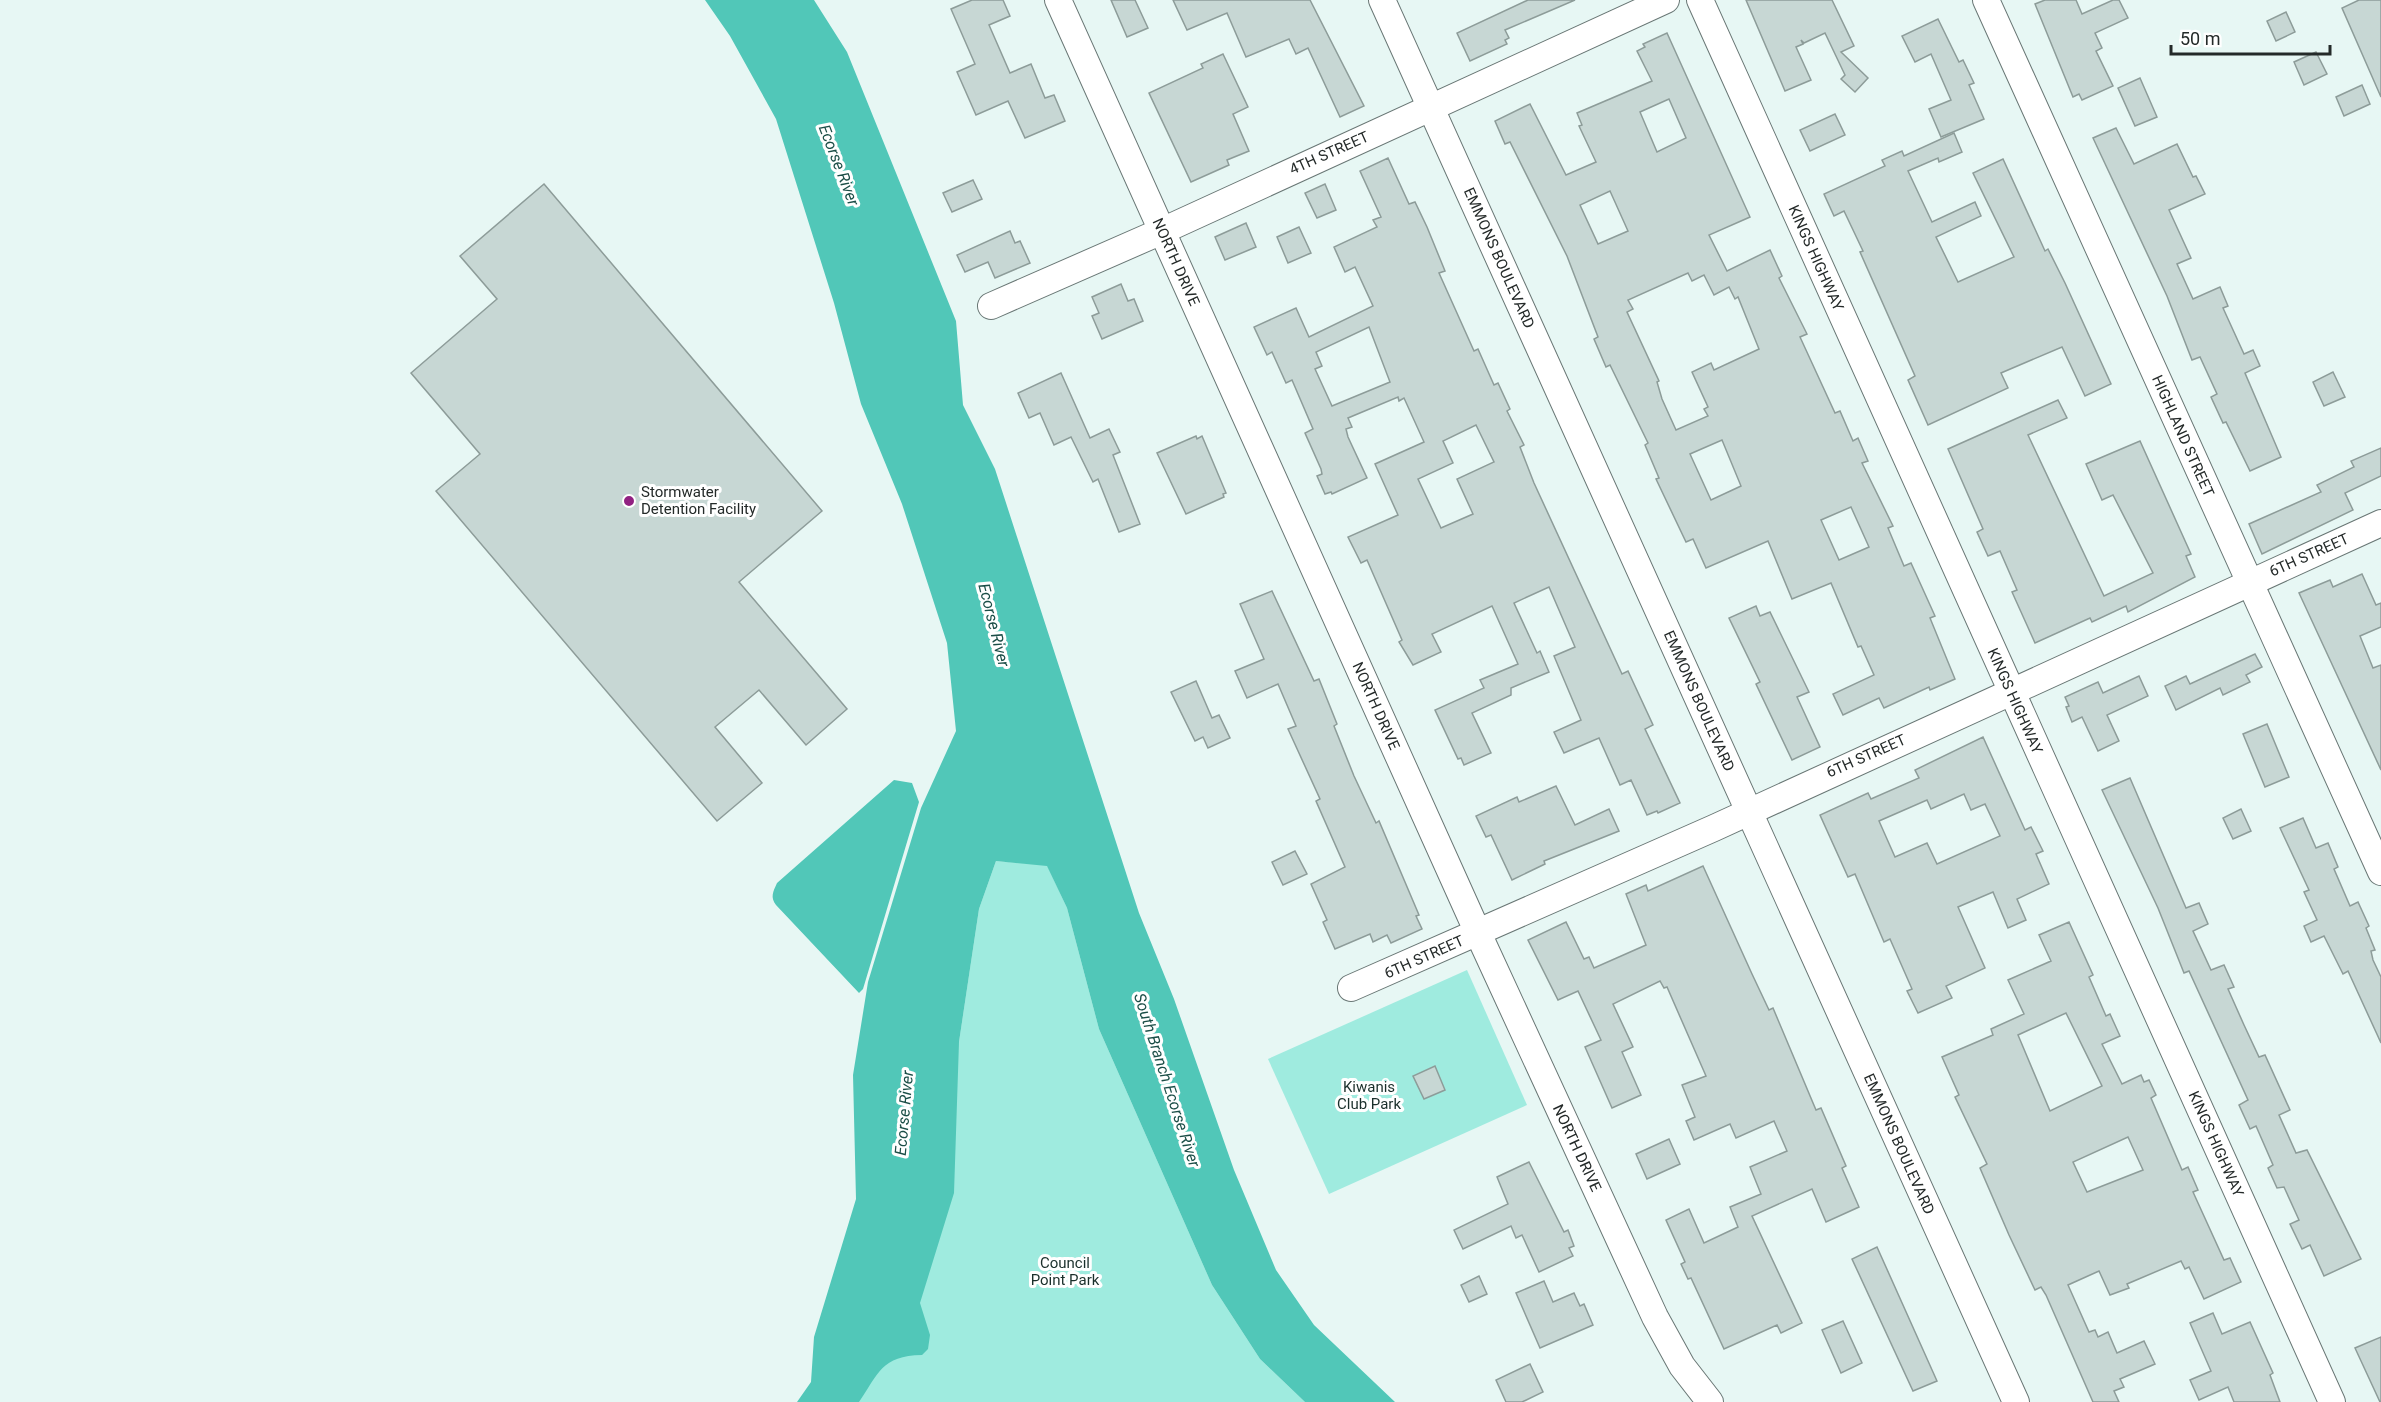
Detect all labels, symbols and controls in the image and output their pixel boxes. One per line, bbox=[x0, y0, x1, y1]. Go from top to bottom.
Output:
scale bar bbox=[2171, 18, 2330, 56]
text: 50 m bbox=[2180, 28, 2220, 49]
water label: Ecorse River bbox=[815, 122, 863, 209]
street label: 4TH STREET bbox=[1286, 127, 1372, 179]
street label: EMMONS BOULEVARD bbox=[1460, 185, 1538, 331]
street label: KINGS HIGHWAY bbox=[1785, 202, 1847, 314]
street label: NORTH DRIVE bbox=[1149, 215, 1204, 309]
street label: HIGHLAND STREET bbox=[2148, 372, 2218, 500]
place label: Stormwater Detention Facility bbox=[641, 483, 756, 518]
marker: Stormwater Detention Facility bbox=[622, 494, 636, 508]
street label: 6TH STREET bbox=[2266, 529, 2352, 581]
water label: Ecorse River bbox=[974, 581, 1014, 669]
street label: EMMONS BOULEVARD bbox=[1660, 628, 1738, 774]
street label: KINGS HIGHWAY bbox=[1984, 645, 2046, 757]
street label: NORTH DRIVE bbox=[1349, 659, 1404, 753]
street label: 6TH STREET bbox=[1823, 730, 1909, 782]
street label: 6TH STREET bbox=[1381, 931, 1467, 983]
water label: South Branch Ecorse River bbox=[1130, 991, 1204, 1170]
water label: Ecorse River bbox=[891, 1069, 917, 1156]
street label: EMMONS BOULEVARD bbox=[1860, 1071, 1938, 1217]
park label: Kiwanis Club Park bbox=[1337, 1078, 1401, 1113]
street label: KINGS HIGHWAY bbox=[2185, 1088, 2247, 1200]
street label: NORTH DRIVE bbox=[1549, 1101, 1605, 1195]
park label: Council Point Park bbox=[1031, 1254, 1100, 1289]

